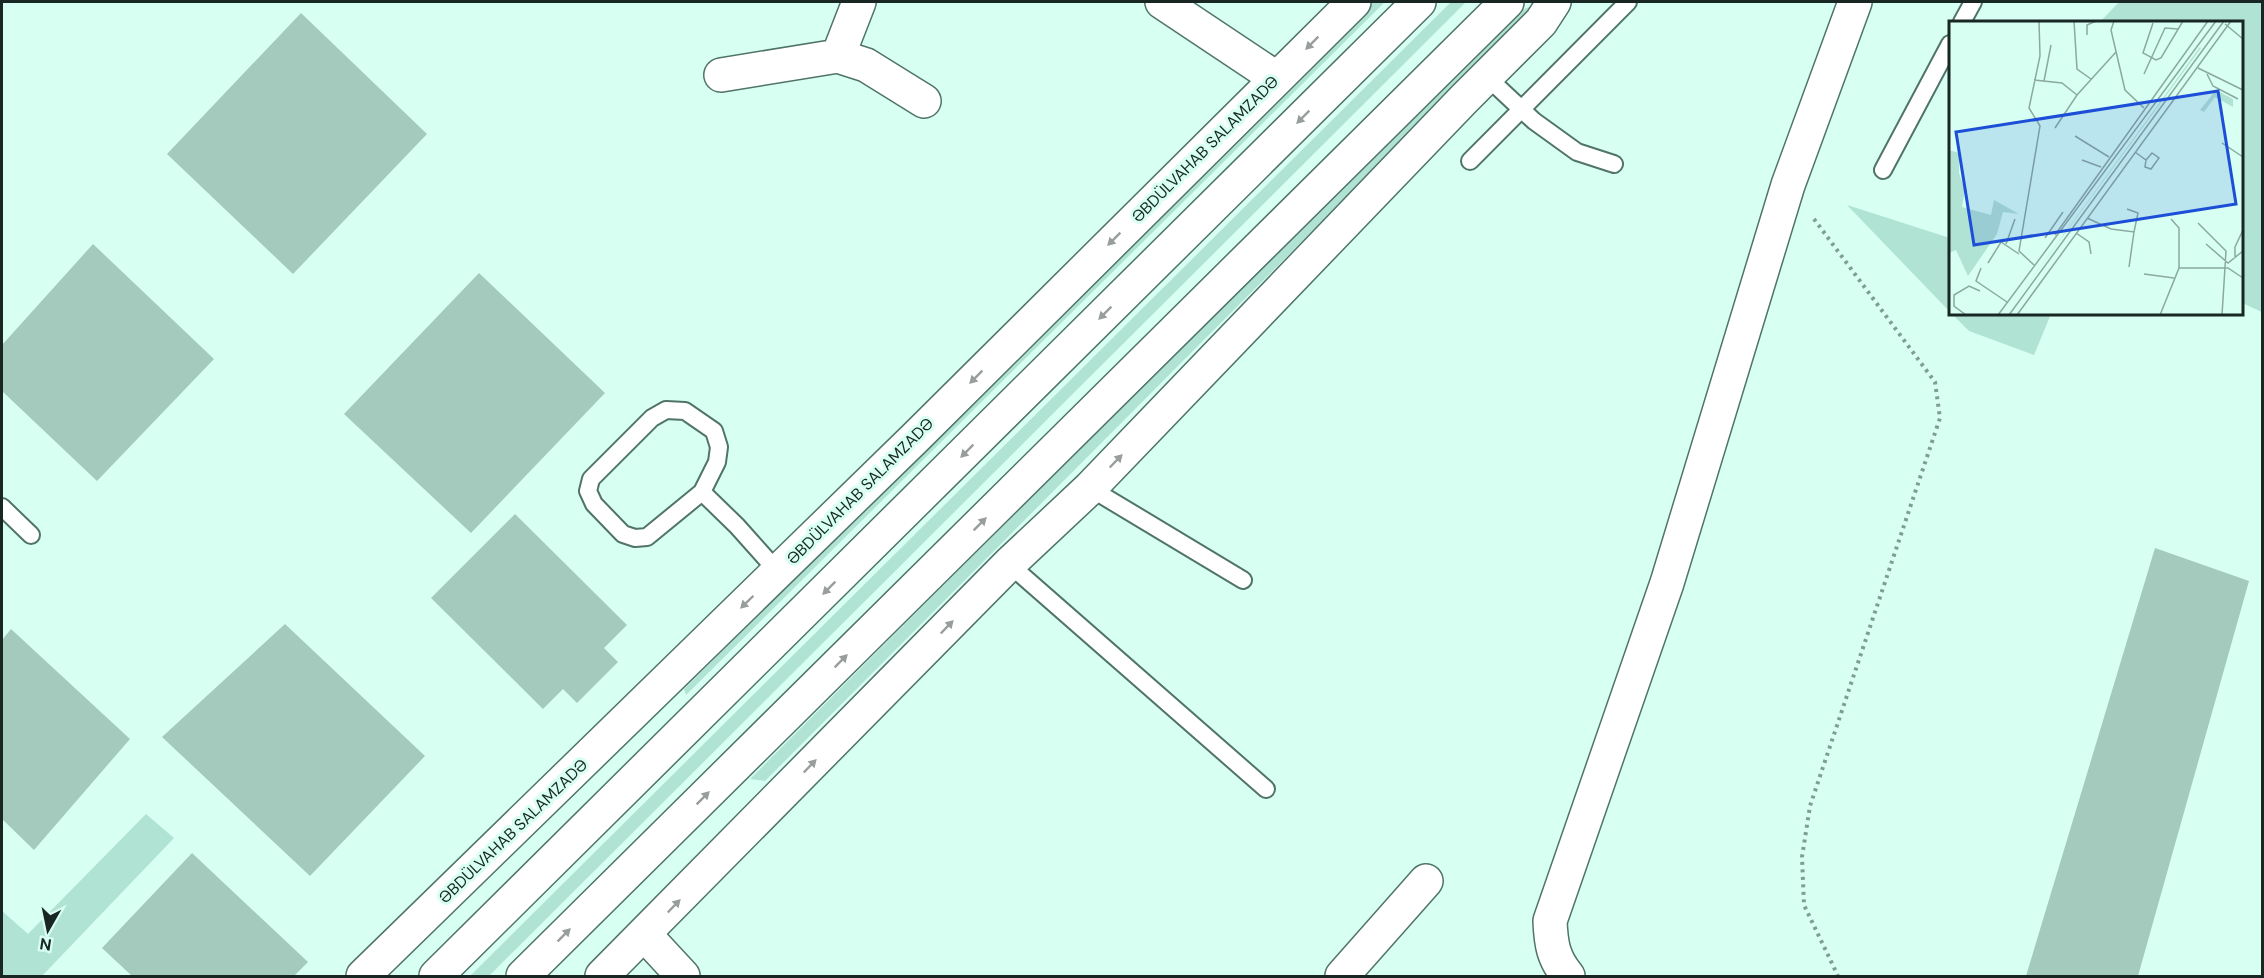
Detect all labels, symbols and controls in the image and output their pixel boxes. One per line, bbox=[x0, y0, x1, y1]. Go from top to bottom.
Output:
inset map bbox=[1949, 21, 2243, 315]
one-way arrow bbox=[1305, 35, 1319, 49]
street label: ƏBDÜLVAHAB SALAMZADƏ bbox=[1127, 71, 1283, 227]
one-way arrow bbox=[1297, 109, 1311, 123]
one-way arrow bbox=[1107, 232, 1121, 247]
one-way arrow bbox=[1099, 306, 1113, 320]
one-way arrow bbox=[969, 369, 983, 383]
street label: ƏBDÜLVAHAB SALAMZADƏ bbox=[782, 413, 938, 569]
one-way arrow bbox=[960, 443, 974, 457]
one-way arrow bbox=[1109, 454, 1123, 469]
one-way arrow bbox=[972, 517, 986, 531]
one-way arrow bbox=[821, 581, 836, 595]
one-way arrow bbox=[740, 595, 755, 609]
one-way arrow bbox=[939, 621, 953, 635]
one-way arrow bbox=[834, 654, 848, 668]
street label: ƏBDÜLVAHAB SALAMZADƏ bbox=[434, 754, 592, 908]
one-way arrow bbox=[803, 760, 817, 774]
one-way arrow bbox=[695, 791, 710, 805]
one-way arrow bbox=[666, 899, 680, 913]
north arrow bbox=[18, 900, 78, 960]
one-way arrow bbox=[557, 929, 571, 943]
text: N bbox=[38, 933, 53, 956]

